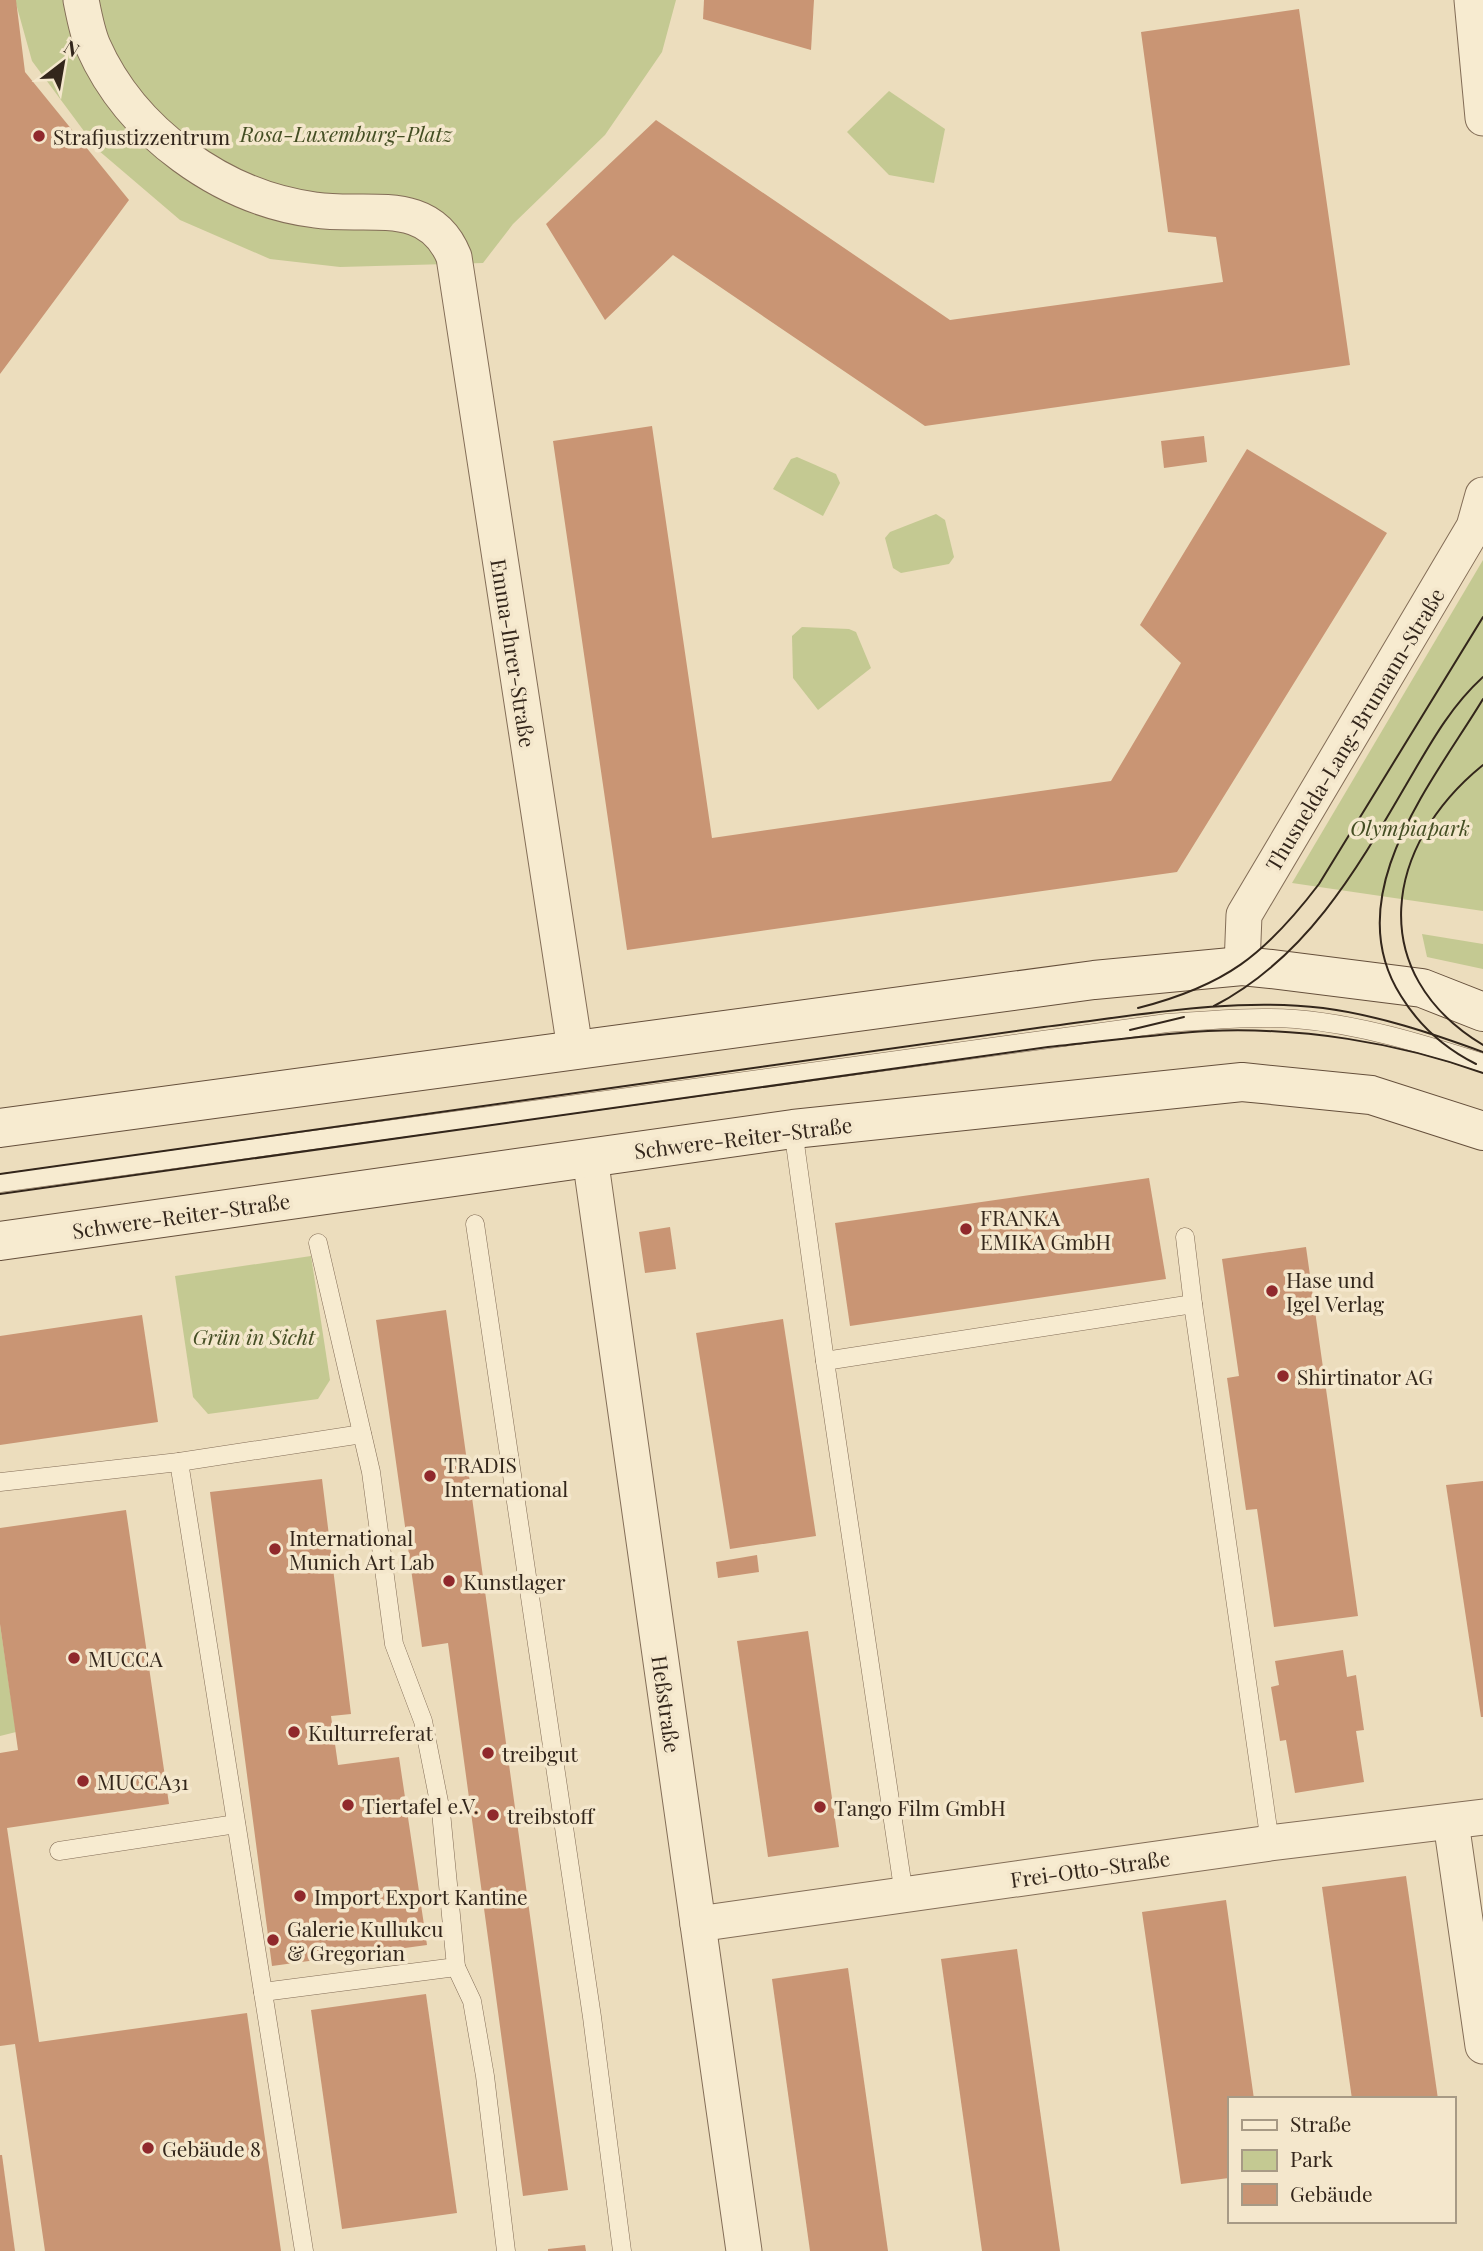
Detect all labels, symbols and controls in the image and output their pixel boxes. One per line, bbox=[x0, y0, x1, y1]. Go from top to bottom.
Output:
north arrow bbox=[28, 28, 98, 98]
text: N bbox=[60, 33, 85, 62]
park label: Rosa-Luxemburg-Platz bbox=[239, 119, 453, 147]
place label: Strafjustizzentrum bbox=[53, 122, 231, 150]
marker: Strafjustizzentrum bbox=[31, 128, 47, 144]
street label: Emma-Ihrer-Straße bbox=[485, 557, 543, 749]
street label: Thusnelda-Lang-Brumann-Straße bbox=[1258, 582, 1450, 876]
park label: Olympiapark bbox=[1350, 813, 1470, 841]
street label: Schwere-Reiter-Straße bbox=[632, 1110, 854, 1164]
street label: Schwere-Reiter-Straße bbox=[70, 1186, 292, 1244]
place label: FRANKA EMIKA GmbH bbox=[980, 1203, 1111, 1255]
marker: FRANKA EMIKA GmbH bbox=[958, 1221, 974, 1237]
place label: Hase und Igel Verlag bbox=[1286, 1265, 1384, 1317]
marker: Hase und Igel Verlag bbox=[1264, 1283, 1280, 1299]
park label: Grün in Sicht bbox=[193, 1322, 316, 1350]
place label: Shirtinator AG bbox=[1297, 1362, 1433, 1390]
marker: Shirtinator AG bbox=[1275, 1368, 1291, 1384]
place label: TRADIS International bbox=[444, 1450, 568, 1502]
marker: TRADIS International bbox=[422, 1468, 438, 1484]
place label: International Munich Art Lab bbox=[289, 1523, 435, 1575]
marker: International Munich Art Lab bbox=[267, 1541, 283, 1557]
place label: Kunstlager bbox=[463, 1567, 566, 1595]
marker: Kunstlager bbox=[441, 1573, 457, 1589]
place label: MUCCA bbox=[88, 1644, 163, 1672]
marker: MUCCA bbox=[66, 1650, 82, 1666]
street label: Heßstraße bbox=[646, 1654, 688, 1754]
place label: Kulturreferat bbox=[308, 1718, 434, 1746]
marker: Kulturreferat bbox=[286, 1724, 302, 1740]
place label: treibgut bbox=[502, 1739, 578, 1767]
marker: treibgut bbox=[480, 1745, 496, 1761]
place label: MUCCA31 bbox=[97, 1767, 189, 1795]
marker: MUCCA31 bbox=[75, 1773, 91, 1789]
place label: Tiertafel e.V. bbox=[362, 1791, 479, 1819]
place label: Tango Film GmbH bbox=[834, 1793, 1006, 1821]
marker: Tiertafel e.V. bbox=[340, 1797, 356, 1813]
marker: Tango Film GmbH bbox=[812, 1799, 828, 1815]
place label: treibstoff bbox=[507, 1801, 596, 1829]
marker: treibstoff bbox=[485, 1807, 501, 1823]
street label: Frei-Otto-Straße bbox=[1008, 1843, 1172, 1893]
place label: Import Export Kantine bbox=[314, 1882, 528, 1910]
marker: Import Export Kantine bbox=[292, 1888, 308, 1904]
place label: Galerie Kullukcu & Gregorian bbox=[287, 1914, 443, 1966]
marker: Galerie Kullukcu & Gregorian bbox=[265, 1932, 281, 1948]
legend bbox=[1228, 2097, 1455, 2223]
text: Straße bbox=[1290, 2109, 1351, 2137]
place label: Gebäude 8 bbox=[162, 2134, 261, 2162]
marker: Gebäude 8 bbox=[140, 2140, 156, 2156]
text: Park bbox=[1290, 2144, 1334, 2172]
text: Gebäude bbox=[1290, 2179, 1373, 2207]

